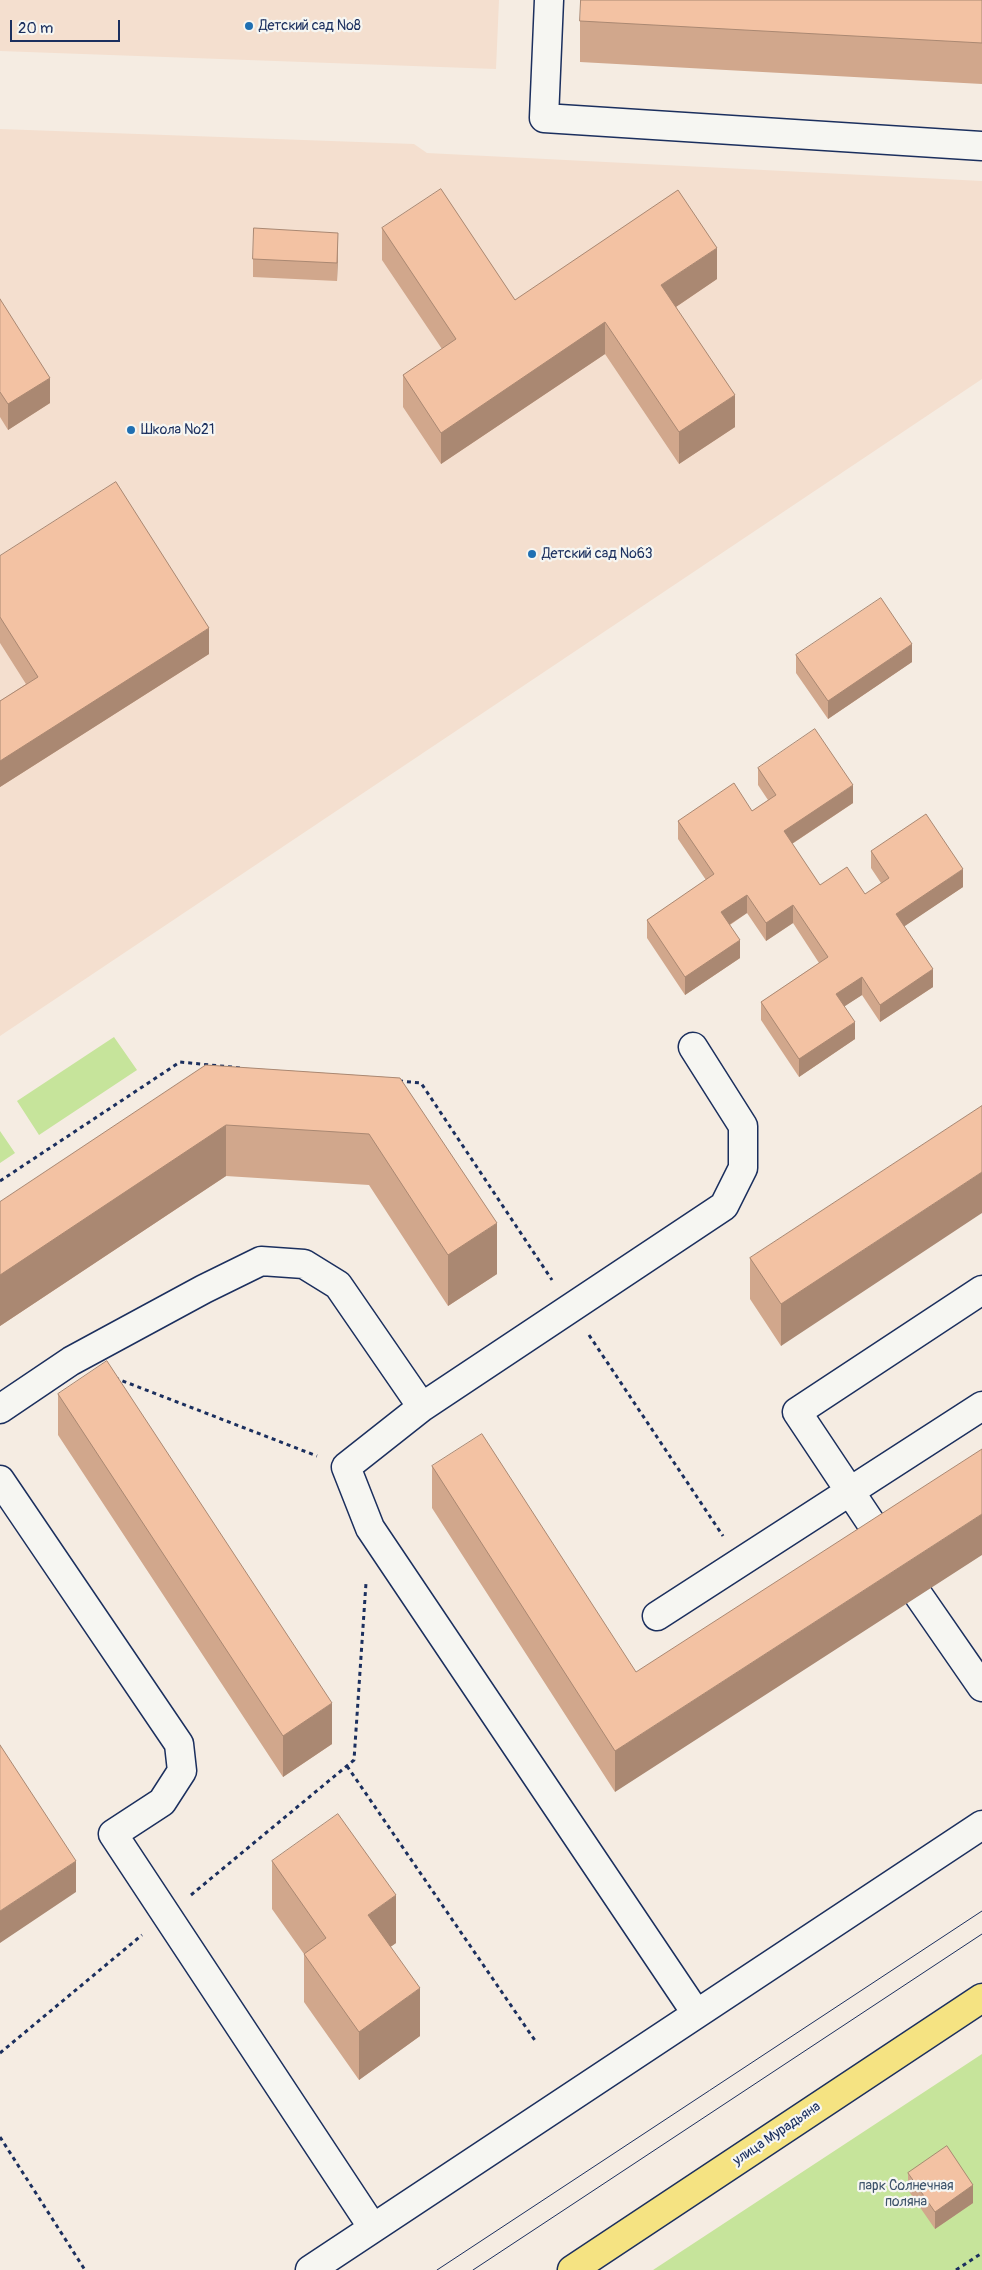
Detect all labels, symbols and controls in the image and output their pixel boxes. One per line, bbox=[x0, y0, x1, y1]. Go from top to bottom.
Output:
scale bar bbox=[12, 10, 122, 42]
place label: Детский сад №8 bbox=[259, 18, 361, 34]
text: 20 m bbox=[18, 19, 53, 38]
marker: Детский сад №8 bbox=[243, 20, 255, 32]
place label: Школа №21 bbox=[141, 422, 214, 438]
marker: Школа №21 bbox=[125, 424, 137, 436]
place label: Детский сад №63 bbox=[542, 546, 653, 562]
marker: Детский сад №63 bbox=[526, 548, 538, 560]
street label: улица Мурадьяна bbox=[730, 2099, 824, 2169]
park label: парк Солнечная поляна bbox=[858, 2178, 954, 2210]

